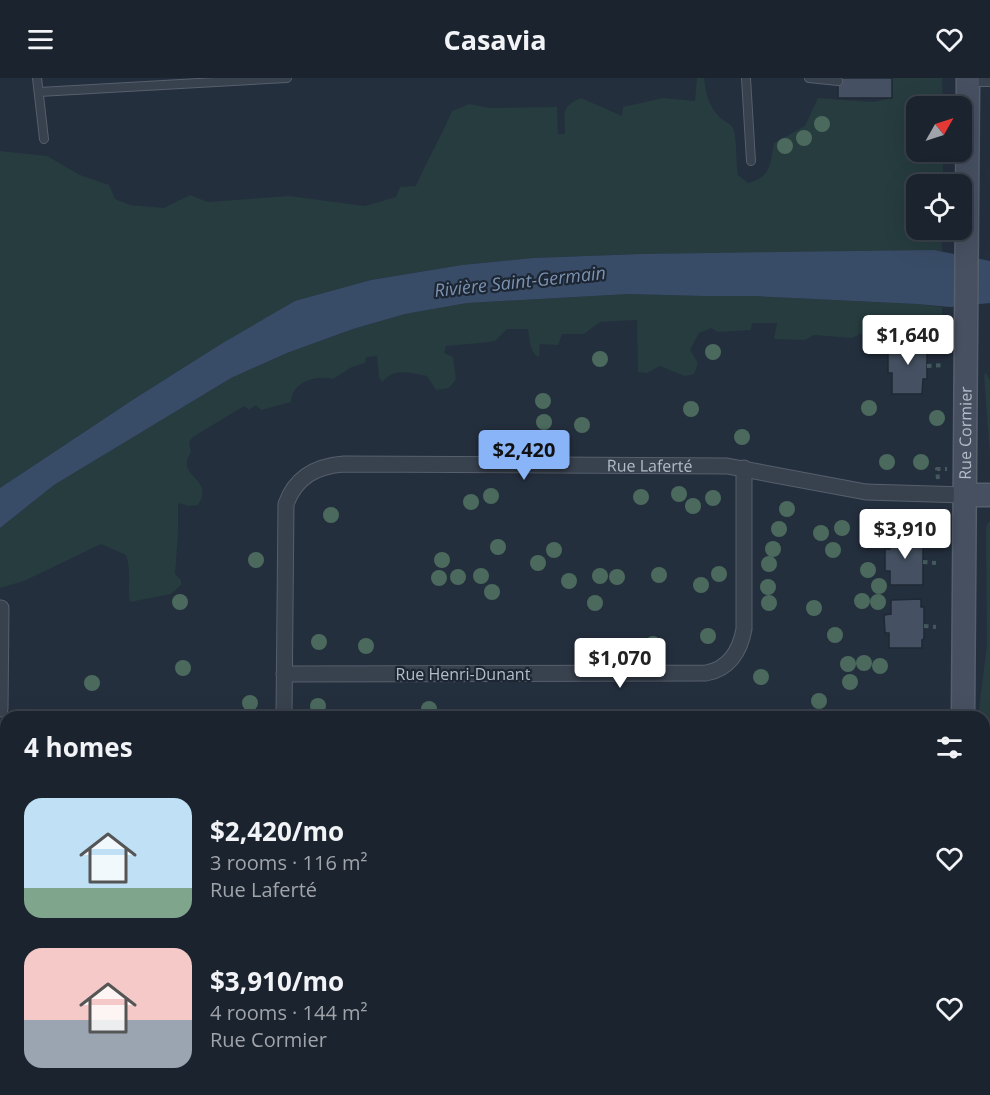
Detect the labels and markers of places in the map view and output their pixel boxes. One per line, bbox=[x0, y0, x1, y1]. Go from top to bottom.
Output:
pin: $1,640 bbox=[859, 315, 957, 366]
pin: $2,420 bbox=[475, 430, 573, 481]
pin: $3,910 bbox=[856, 509, 954, 560]
pin: $1,070 bbox=[571, 638, 669, 689]

